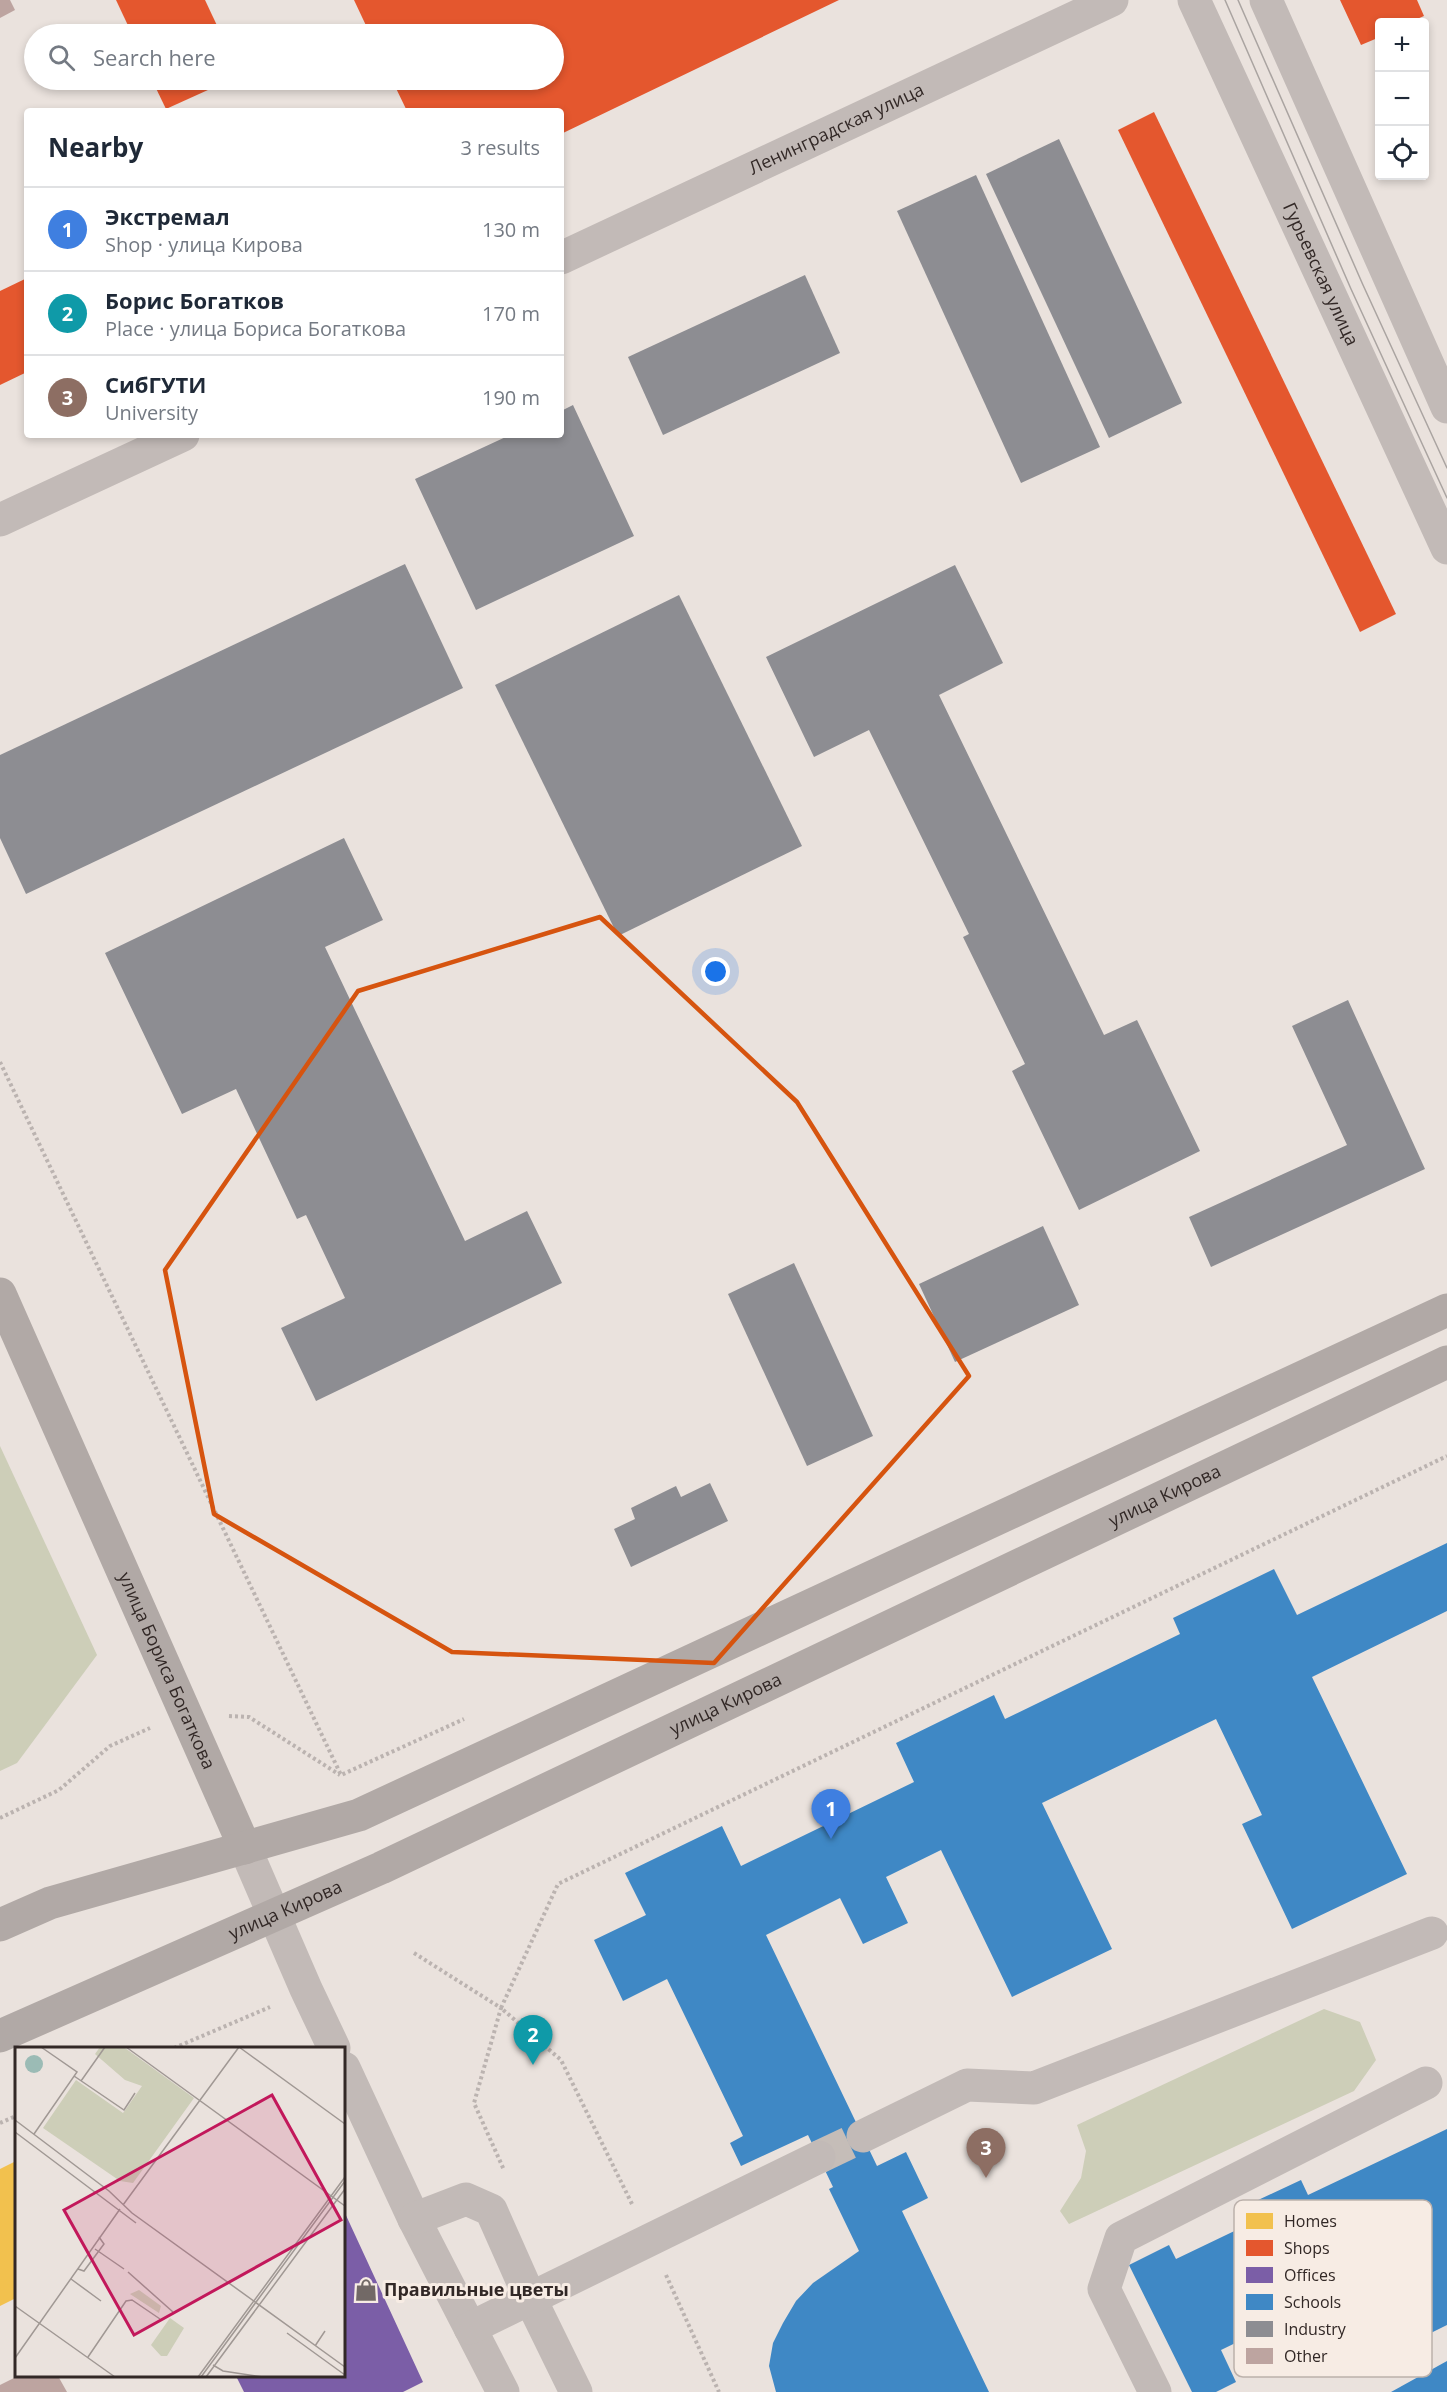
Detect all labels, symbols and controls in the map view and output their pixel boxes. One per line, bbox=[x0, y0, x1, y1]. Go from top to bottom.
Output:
map controls bbox=[1375, 18, 1429, 180]
button: + bbox=[1375, 18, 1429, 72]
search box bbox=[24, 24, 564, 90]
icon: search bbox=[45, 41, 78, 74]
text: Search here bbox=[93, 42, 216, 72]
button: − bbox=[1375, 72, 1429, 126]
street label: Ленинградская улица bbox=[744, 77, 927, 180]
button: locate bbox=[1375, 126, 1429, 180]
text: Nearby bbox=[48, 129, 143, 165]
text: 3 results bbox=[460, 134, 540, 161]
street label: Гурьевская улица bbox=[1278, 198, 1365, 349]
text: Экстремал bbox=[105, 201, 230, 231]
text: 1 bbox=[62, 216, 73, 243]
text: 130 m bbox=[482, 216, 540, 243]
text: Shop · улица Кирова bbox=[105, 231, 303, 258]
text: Борис Богатков bbox=[105, 285, 284, 315]
text: 2 bbox=[62, 300, 73, 327]
text: 170 m bbox=[482, 300, 540, 327]
text: Place · улица Бориса Богаткова bbox=[105, 315, 406, 342]
text: СибГУТИ bbox=[105, 369, 206, 399]
text: 3 bbox=[62, 384, 73, 411]
text: 190 m bbox=[482, 384, 540, 411]
text: University bbox=[105, 399, 198, 426]
your location bbox=[701, 957, 730, 986]
street label: улица Кирова bbox=[1104, 1458, 1224, 1532]
street label: улица Бориса Богаткова bbox=[113, 1568, 222, 1773]
street label: улица Кирова bbox=[665, 1667, 785, 1740]
pin: 1 bbox=[812, 1790, 850, 1839]
street label: улица Кирова bbox=[225, 1874, 345, 1945]
pin: 2 bbox=[514, 2016, 552, 2065]
inset map bbox=[15, 2047, 345, 2377]
pin: 3 bbox=[966, 2128, 1006, 2178]
legend bbox=[1234, 2200, 1432, 2377]
text: Homes bbox=[1284, 2210, 1337, 2232]
text: Shops bbox=[1284, 2237, 1330, 2259]
text: Offices bbox=[1284, 2264, 1336, 2286]
shop icon: Правильные цветы bbox=[353, 2277, 379, 2303]
place label: Правильные цветы bbox=[384, 2277, 569, 2301]
text: Schools bbox=[1284, 2291, 1341, 2313]
text: Industry bbox=[1284, 2318, 1347, 2340]
text: Other bbox=[1284, 2345, 1328, 2367]

